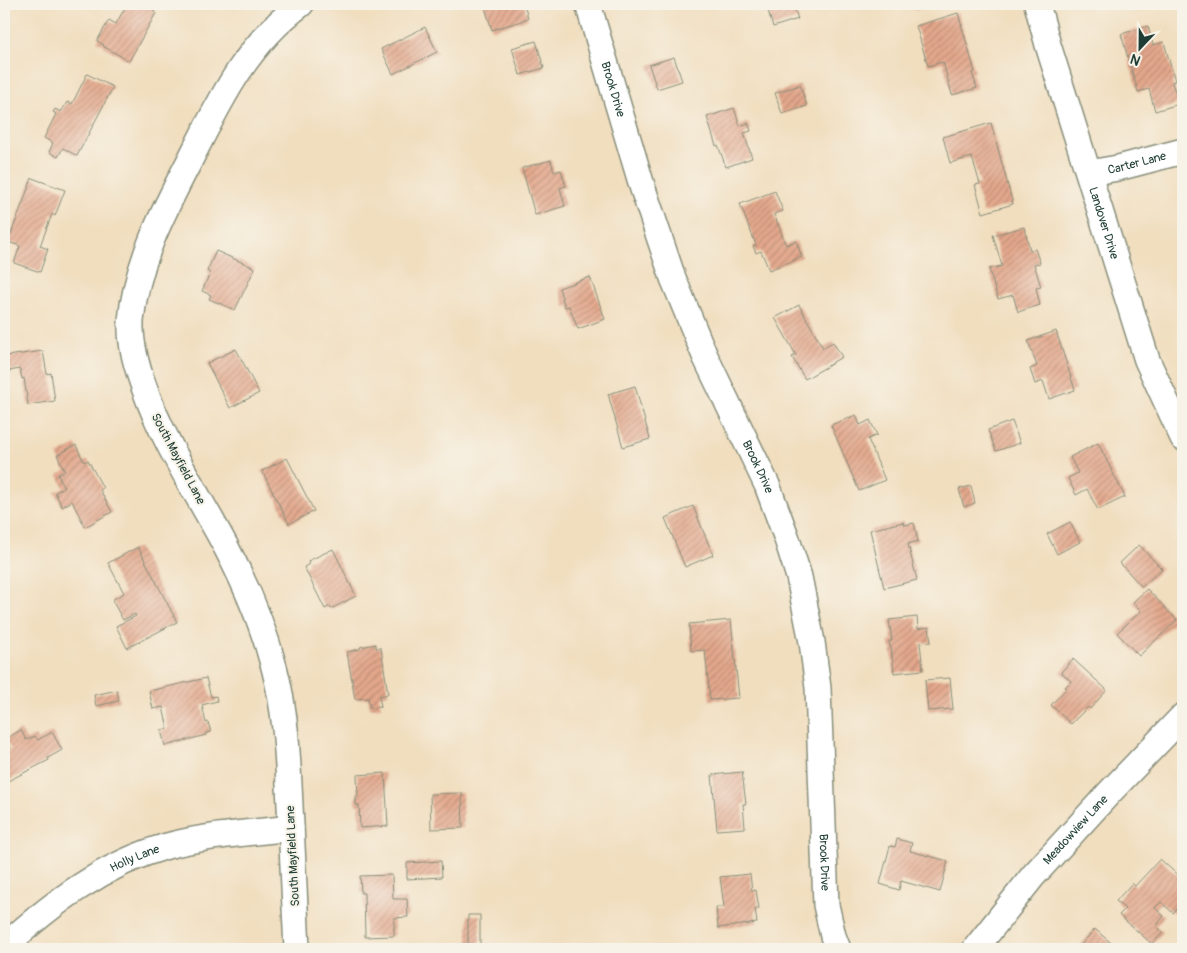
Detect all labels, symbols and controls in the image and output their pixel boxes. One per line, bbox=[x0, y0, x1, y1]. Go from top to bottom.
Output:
north arrow bbox=[1114, 22, 1164, 72]
text: N bbox=[1128, 50, 1143, 69]
street label: Brook Drive bbox=[598, 60, 629, 119]
street label: Carter Lane bbox=[1107, 148, 1168, 177]
street label: Landover Drive bbox=[1086, 185, 1122, 261]
street label: South Mayfield Lane bbox=[148, 411, 208, 507]
street label: Brook Drive bbox=[739, 438, 777, 495]
street label: Meadowview Lane bbox=[1040, 792, 1111, 868]
street label: South Mayfield Lane bbox=[283, 805, 303, 907]
street label: Brook Drive bbox=[816, 834, 833, 891]
street label: Holly Lane bbox=[107, 841, 161, 875]

